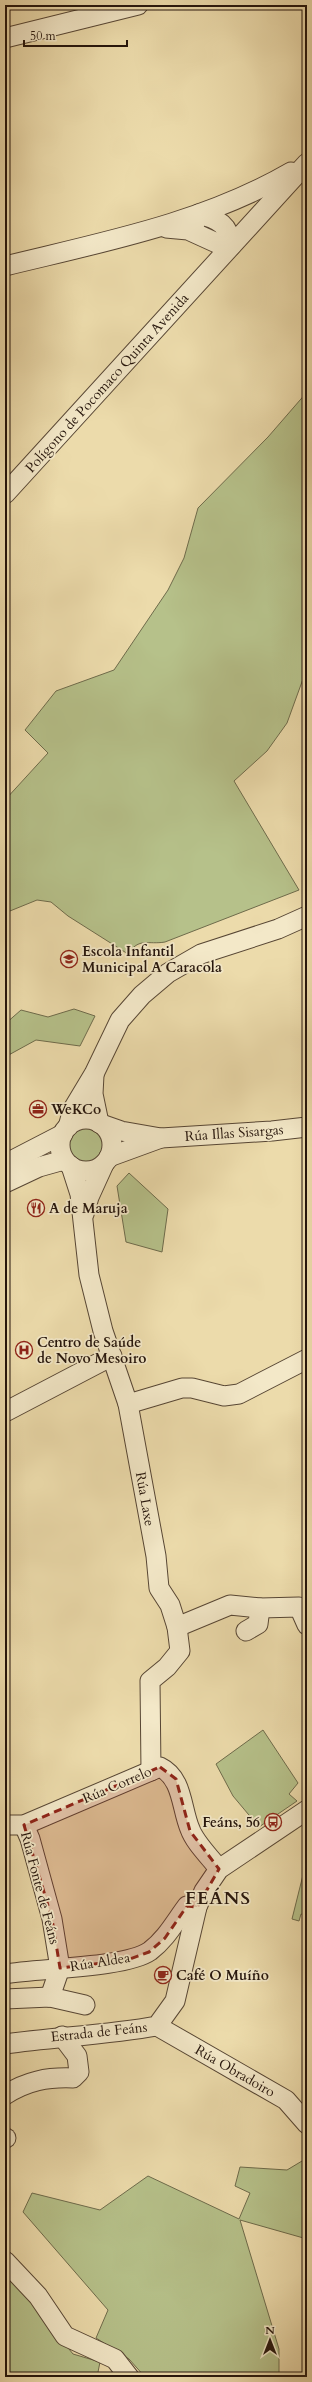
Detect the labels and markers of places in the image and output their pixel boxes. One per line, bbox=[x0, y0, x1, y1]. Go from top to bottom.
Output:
place label: Escola Infantil Municipal A Caracola bbox=[82, 942, 222, 977]
school or university icon: Escola Infantil Municipal A Caracola bbox=[59, 949, 79, 969]
office icon: WeKCo bbox=[28, 1099, 48, 1119]
place label: WeKCo bbox=[50, 1100, 101, 1119]
restaurant icon: A de Maruja bbox=[26, 1198, 46, 1218]
place label: A de Maruja bbox=[49, 1199, 128, 1218]
place label: Centro de Saúde de Novo Mesoiro bbox=[37, 1333, 146, 1368]
hospital icon: Centro de Saúde de Novo Mesoiro bbox=[14, 1340, 34, 1360]
bus stop icon: Feáns, 56 bbox=[263, 1812, 283, 1832]
place label: Feáns, 56 bbox=[202, 1813, 260, 1832]
cafe icon: Café O Muíño bbox=[153, 1965, 173, 1985]
place label: Café O Muíño bbox=[176, 1966, 269, 1985]

